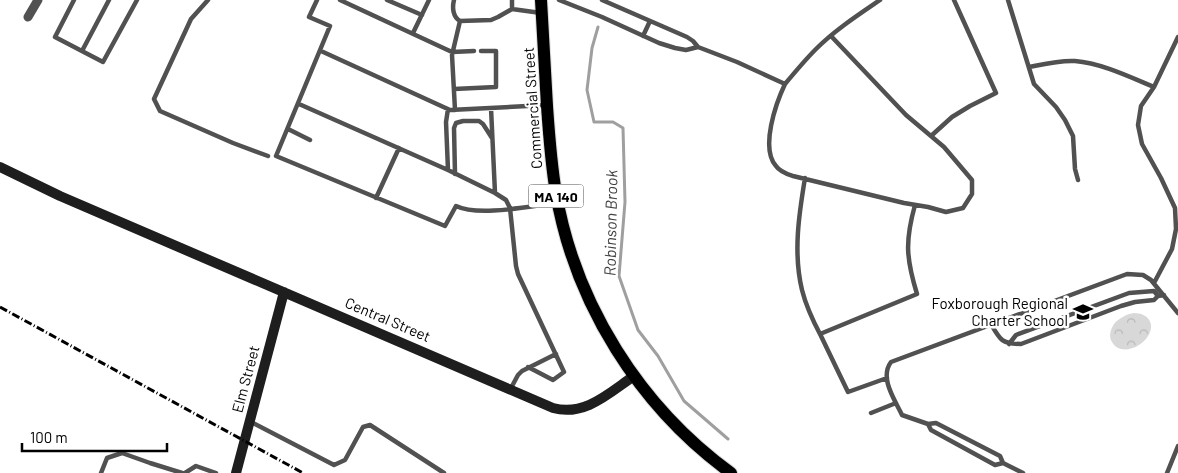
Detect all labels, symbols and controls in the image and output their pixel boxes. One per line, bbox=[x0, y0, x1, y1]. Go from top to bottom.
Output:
street label: Commercial Street bbox=[519, 46, 545, 170]
water label: Robinson Brook bbox=[600, 170, 620, 276]
road number: MA 140 bbox=[528, 185, 584, 208]
street label: Central Street bbox=[343, 293, 433, 345]
place label: Foxborough Regional Charter School bbox=[932, 294, 1068, 329]
school or university icon: Foxborough Regional Charter School bbox=[1072, 301, 1094, 323]
street label: Elm Street bbox=[227, 343, 263, 415]
scale bar bbox=[22, 420, 168, 452]
text: 100 m bbox=[30, 428, 68, 446]

